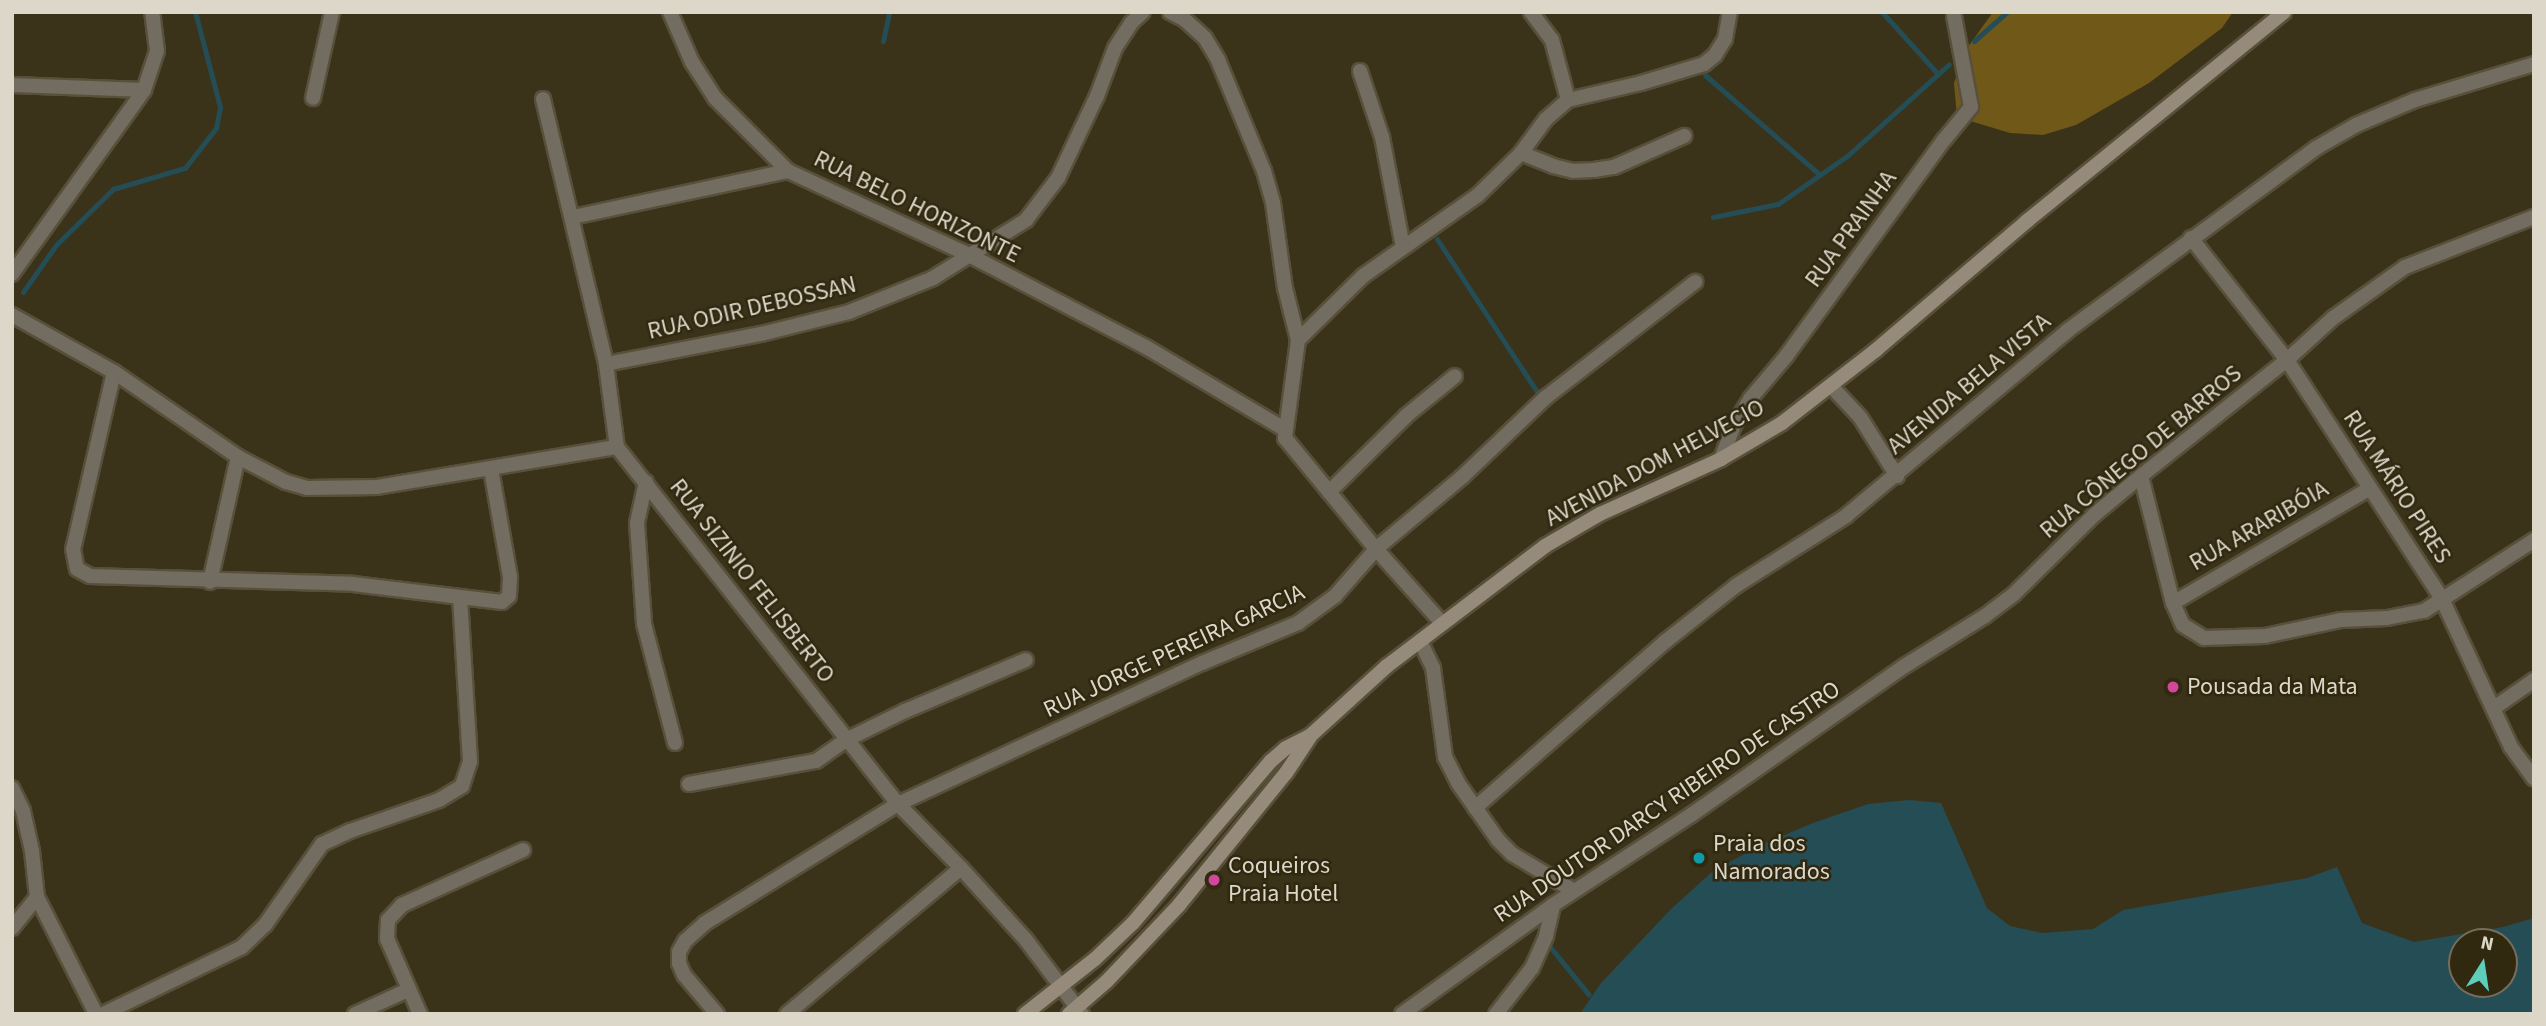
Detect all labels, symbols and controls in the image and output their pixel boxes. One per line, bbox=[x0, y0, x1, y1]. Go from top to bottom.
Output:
street label: RUA BELO HORIZONTE bbox=[809, 145, 1025, 269]
street label: RUA PRAINHA bbox=[1799, 165, 1903, 293]
street label: RUA ODIR DEBOSSAN bbox=[645, 270, 859, 346]
street label: AVENIDA BELA VISTA bbox=[1882, 307, 2056, 461]
street label: RUA CÔNEGO DE BARROS bbox=[2034, 359, 2248, 545]
street label: AVENIDA DOM HELVECIO bbox=[1541, 393, 1769, 533]
street label: RUA MÁRIO PIRES bbox=[2337, 405, 2457, 569]
street label: RUA SIZINIO FELISBERTO bbox=[663, 473, 841, 689]
street label: RUA ARARIBÓIA bbox=[2184, 475, 2334, 577]
street label: RUA JORGE PEREIRA GARCIA bbox=[1039, 578, 1309, 724]
place label: Pousada da Mata bbox=[2187, 673, 2358, 701]
street label: RUA DOUTOR DARCY RIBEIRO DE CASTRO bbox=[1488, 675, 1846, 929]
marker: Pousada da Mata bbox=[2165, 679, 2181, 695]
place label: Praia dos Namorados bbox=[1713, 830, 1830, 886]
marker: Praia dos Namorados bbox=[1691, 850, 1707, 866]
place label: Coqueiros Praia Hotel bbox=[1228, 852, 1338, 908]
marker: Coqueiros Praia Hotel bbox=[1206, 872, 1222, 888]
north arrow bbox=[2448, 928, 2518, 998]
text: N bbox=[2478, 929, 2496, 958]

